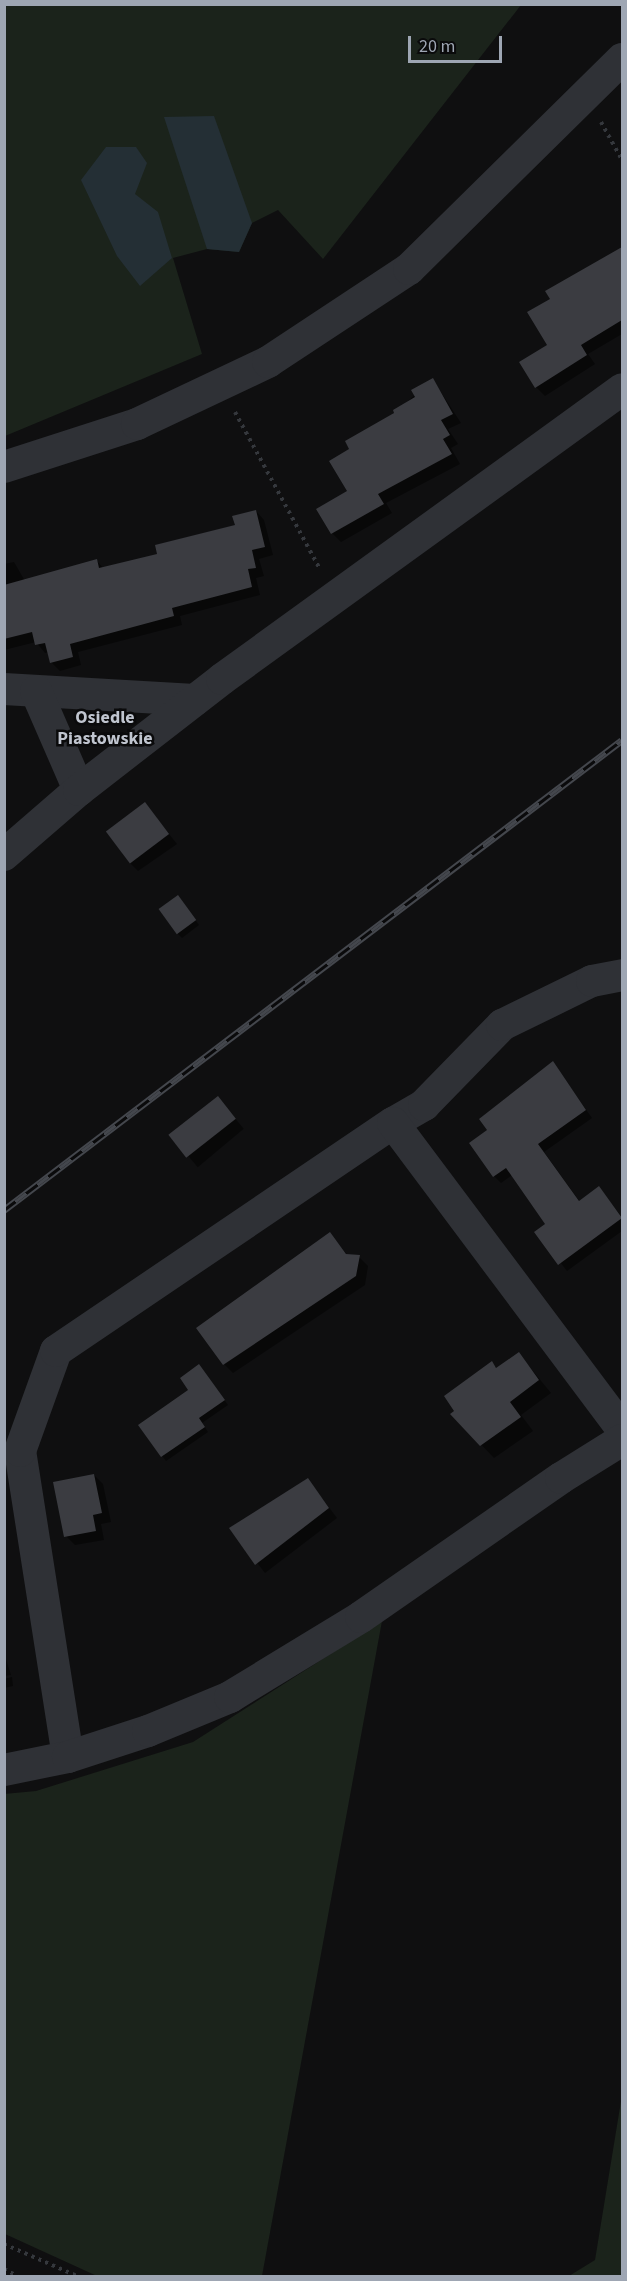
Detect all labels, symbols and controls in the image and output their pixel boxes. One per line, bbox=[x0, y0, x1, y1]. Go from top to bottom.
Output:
scale bar bbox=[411, 24, 506, 62]
text: 20 m bbox=[419, 34, 455, 59]
district label: Osiedle Piastowskie bbox=[57, 708, 153, 750]

